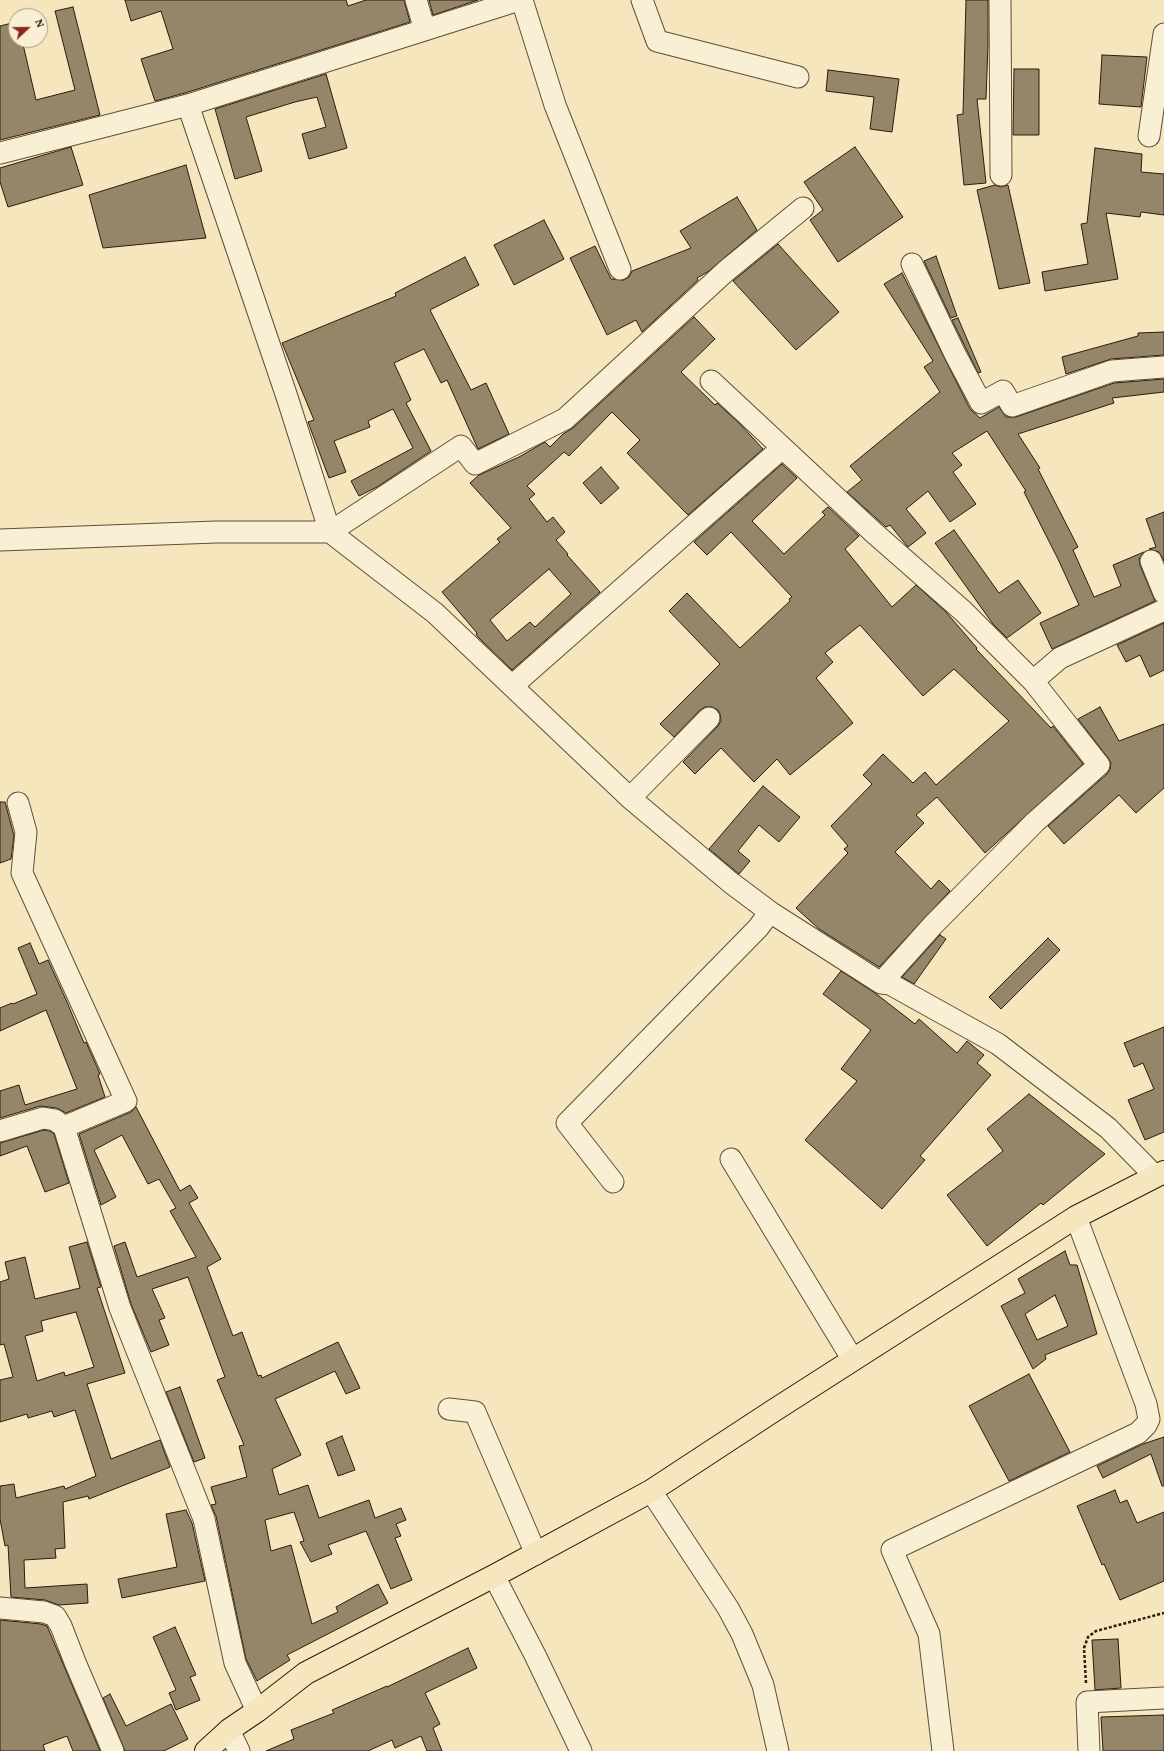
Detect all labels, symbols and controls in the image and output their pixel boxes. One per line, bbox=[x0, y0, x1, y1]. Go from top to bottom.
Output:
north arrow bbox=[8, 8, 48, 48]
text: N bbox=[30, 17, 47, 30]

